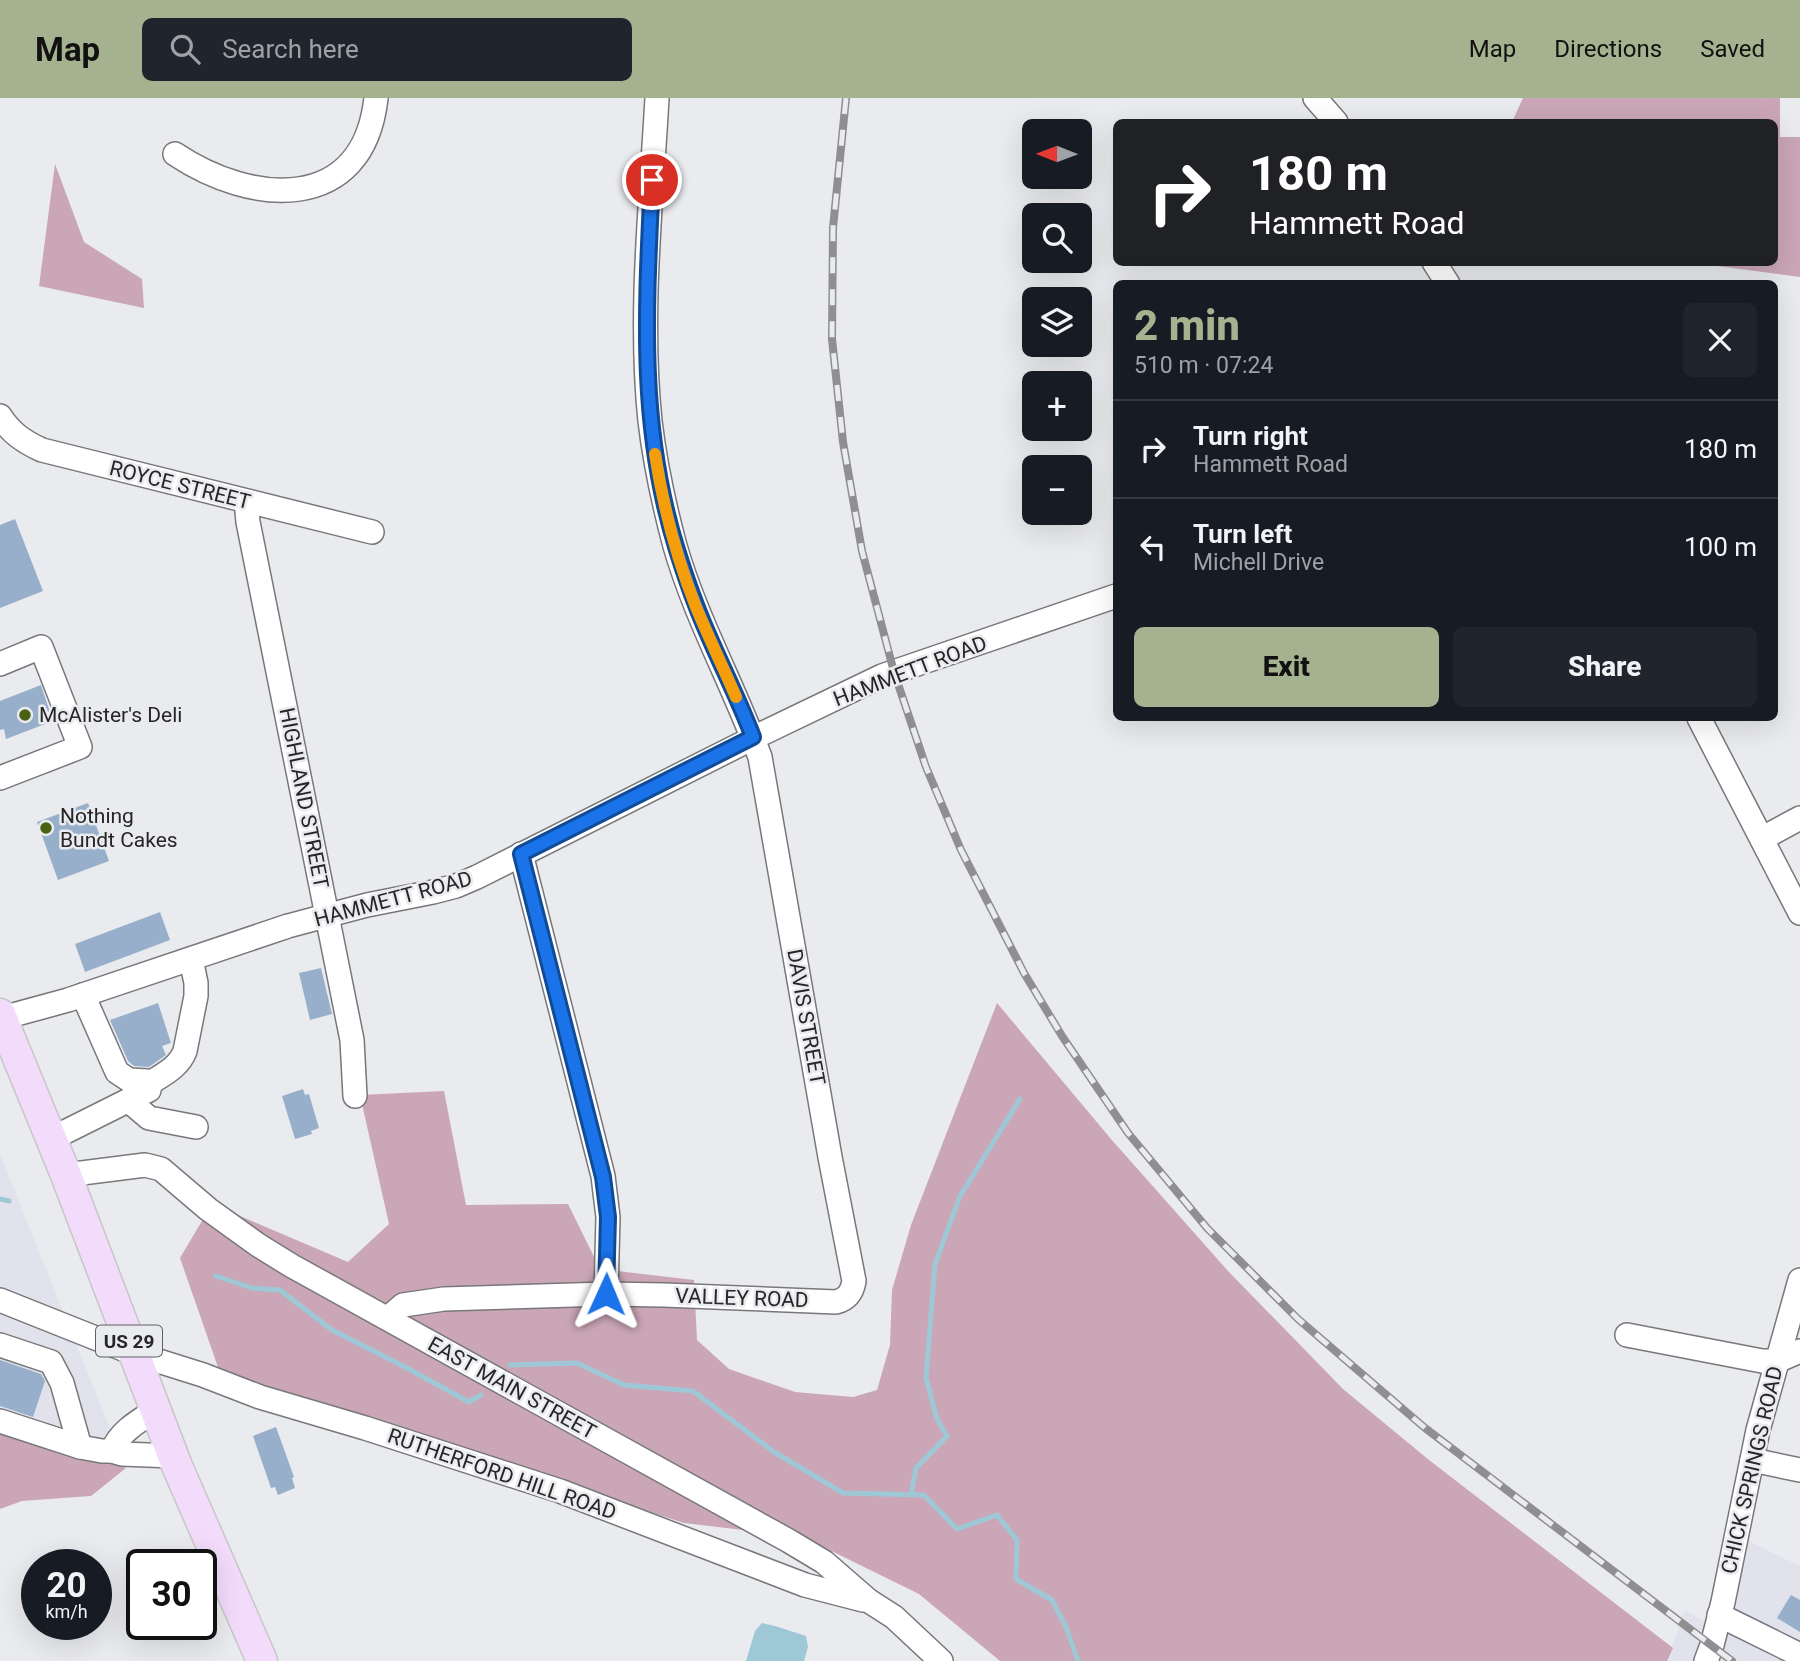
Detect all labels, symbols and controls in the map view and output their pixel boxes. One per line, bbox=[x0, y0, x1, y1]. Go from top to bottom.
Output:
search box bbox=[142, 18, 632, 81]
text: Map bbox=[35, 30, 100, 69]
icon: search bbox=[166, 30, 204, 68]
text: Search here bbox=[222, 34, 359, 64]
text: Map bbox=[1469, 35, 1516, 63]
text: Directions bbox=[1554, 35, 1662, 63]
text: Saved bbox=[1700, 35, 1765, 63]
north arrow bbox=[1022, 119, 1092, 189]
map controls bbox=[1022, 119, 1092, 525]
text: 180 m bbox=[1249, 145, 1388, 202]
icon: right bbox=[1134, 147, 1225, 238]
pin bbox=[622, 150, 682, 210]
icon: arrive bbox=[633, 161, 671, 199]
button: search bbox=[1022, 203, 1092, 273]
text: Hammett Road bbox=[1249, 204, 1465, 242]
button: layers bbox=[1022, 287, 1092, 357]
text: 2 min bbox=[1134, 301, 1240, 350]
button: close bbox=[1683, 303, 1757, 377]
text: 510 m · 07:24 bbox=[1134, 352, 1273, 379]
button: + bbox=[1022, 371, 1092, 441]
text: Turn right bbox=[1193, 421, 1308, 451]
icon: right bbox=[1134, 430, 1172, 468]
text: 180 m bbox=[1684, 434, 1757, 464]
text: Hammett Road bbox=[1193, 451, 1348, 478]
button: − bbox=[1022, 455, 1092, 525]
street label: ROYCE STREET bbox=[107, 456, 254, 514]
text: Turn left bbox=[1193, 519, 1292, 549]
icon: left bbox=[1134, 528, 1172, 566]
text: 100 m bbox=[1684, 532, 1757, 562]
text: Michell Drive bbox=[1193, 549, 1324, 576]
button: Exit bbox=[1134, 627, 1439, 707]
button: Share bbox=[1453, 627, 1757, 707]
street label: HAMMETT ROAD bbox=[830, 631, 990, 711]
place label: McAlister's Deli bbox=[39, 703, 182, 727]
street label: HIGHLAND STREET bbox=[275, 706, 333, 891]
marker: McAlister's Deli bbox=[17, 707, 33, 723]
place label: Nothing Bundt Cakes bbox=[60, 804, 178, 852]
marker: Nothing Bundt Cakes bbox=[38, 820, 54, 836]
street label: HAMMETT ROAD bbox=[311, 866, 475, 932]
street label: DAVIS STREET bbox=[782, 947, 830, 1087]
position arrow bbox=[569, 1257, 643, 1331]
street label: VALLEY ROAD bbox=[675, 1284, 809, 1312]
road number: US 29 bbox=[96, 1326, 162, 1357]
street label: EAST MAIN STREET bbox=[424, 1332, 600, 1444]
street label: CHICK SPRINGS ROAD bbox=[1716, 1364, 1788, 1576]
street label: RUTHERFORD HILL ROAD bbox=[385, 1424, 619, 1524]
speed limit sign: 30 bbox=[126, 1549, 217, 1640]
text: 20 bbox=[46, 1565, 87, 1606]
text: km/h bbox=[45, 1601, 88, 1622]

